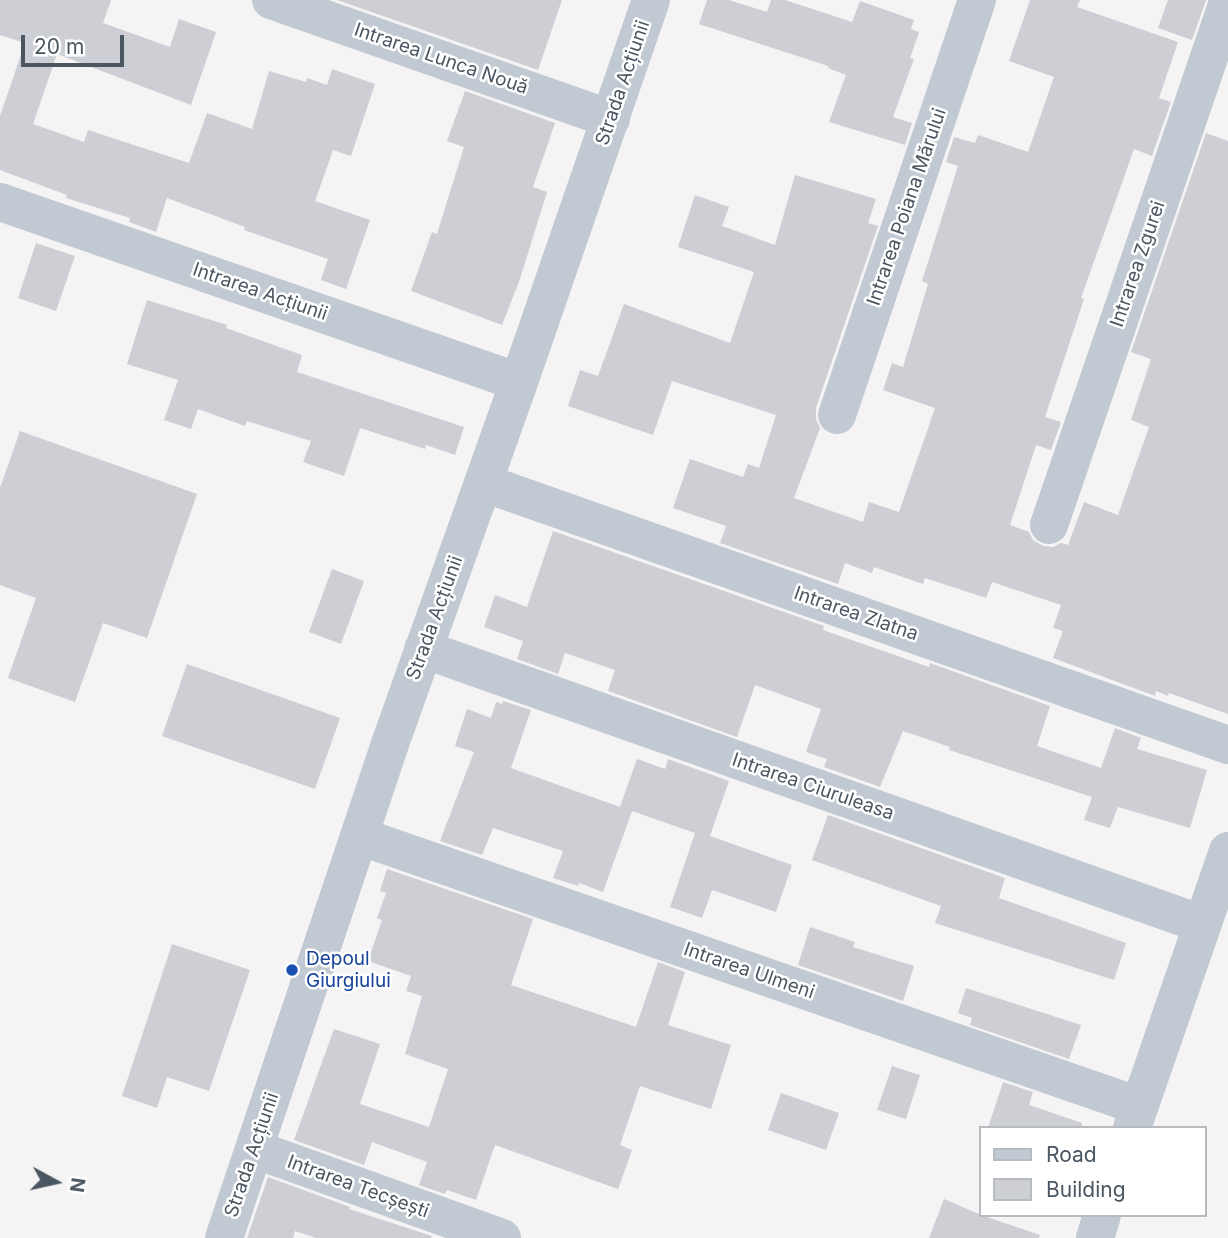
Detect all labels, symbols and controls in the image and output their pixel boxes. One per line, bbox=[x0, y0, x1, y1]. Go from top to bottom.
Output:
street label: Strada Acțiunii bbox=[591, 18, 655, 148]
street label: Intrarea Lunca Nouă bbox=[351, 19, 531, 99]
scale bar bbox=[24, 21, 128, 65]
text: 20 m bbox=[34, 34, 84, 59]
street label: Intrarea Poiana Mărului bbox=[863, 105, 951, 309]
street label: Intrarea Zgurei bbox=[1106, 198, 1170, 330]
street label: Intrarea Acțiunii bbox=[190, 258, 330, 326]
street label: Strada Acțiunii bbox=[402, 553, 468, 683]
street label: Intrarea Zlatna bbox=[791, 582, 921, 646]
street label: Intrarea Ciuruleasa bbox=[729, 749, 897, 825]
street label: Intrarea Ulmeni bbox=[681, 938, 817, 1004]
place label: Depoul Giurgiului bbox=[306, 948, 391, 992]
marker: Depoul Giurgiului bbox=[284, 962, 300, 978]
street label: Strada Acțiunii bbox=[220, 1090, 284, 1220]
legend bbox=[979, 1126, 1207, 1217]
text: Road bbox=[1046, 1142, 1097, 1167]
north arrow bbox=[21, 1147, 91, 1217]
street label: Intrarea Tecșești bbox=[284, 1151, 432, 1223]
text: N bbox=[65, 1176, 90, 1194]
text: Building bbox=[1046, 1177, 1126, 1202]

